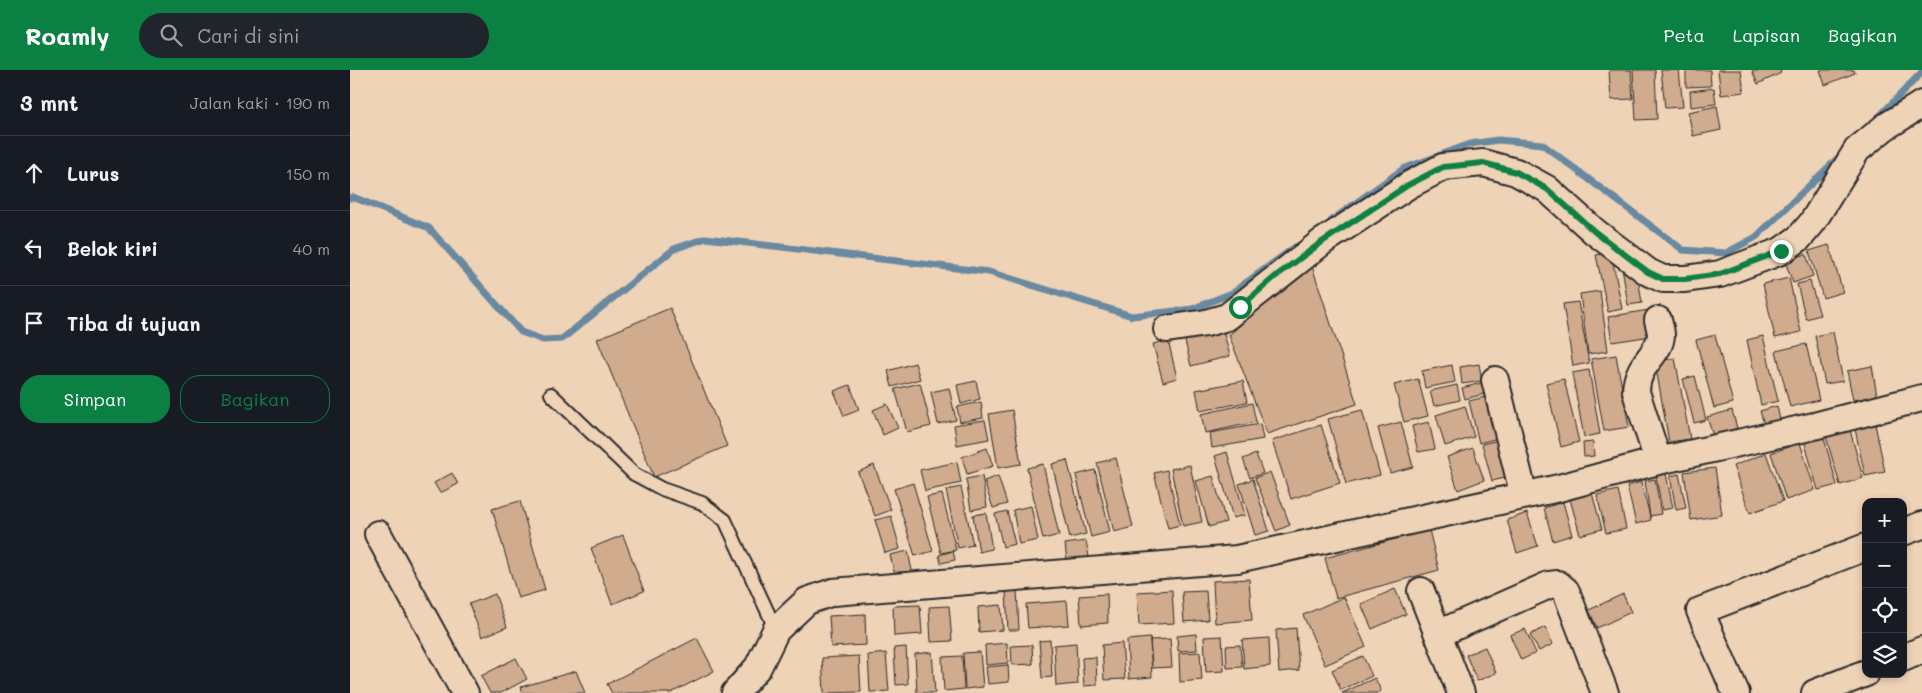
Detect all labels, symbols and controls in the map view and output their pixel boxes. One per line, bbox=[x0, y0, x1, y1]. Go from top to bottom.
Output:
search box bbox=[139, 13, 489, 58]
text: Roamly bbox=[25, 20, 109, 51]
icon: search bbox=[157, 21, 185, 49]
text: Cari di sini bbox=[197, 23, 300, 48]
text: Peta bbox=[1663, 23, 1705, 47]
text: Lapisan bbox=[1733, 23, 1800, 47]
text: Bagikan bbox=[1828, 23, 1897, 47]
text: 3 mnt bbox=[20, 89, 78, 116]
text: Jalan kaki · 190 m bbox=[190, 92, 330, 113]
icon: ahead bbox=[20, 159, 48, 187]
text: Lurus bbox=[67, 161, 119, 186]
text: 150 m bbox=[286, 163, 330, 184]
icon: left bbox=[20, 234, 48, 262]
text: Belok kiri bbox=[67, 236, 158, 261]
text: 40 m bbox=[293, 238, 330, 259]
route end bbox=[1770, 240, 1793, 263]
route start bbox=[1229, 296, 1252, 319]
icon: arrive bbox=[20, 309, 48, 337]
text: Tiba di tujuan bbox=[67, 311, 200, 336]
button: Simpan bbox=[20, 375, 170, 423]
button: Bagikan bbox=[180, 375, 330, 423]
map controls bbox=[1862, 498, 1907, 678]
button: + bbox=[1862, 498, 1907, 543]
button: − bbox=[1862, 543, 1907, 588]
button: locate bbox=[1862, 588, 1907, 633]
button: layers bbox=[1862, 633, 1907, 678]

